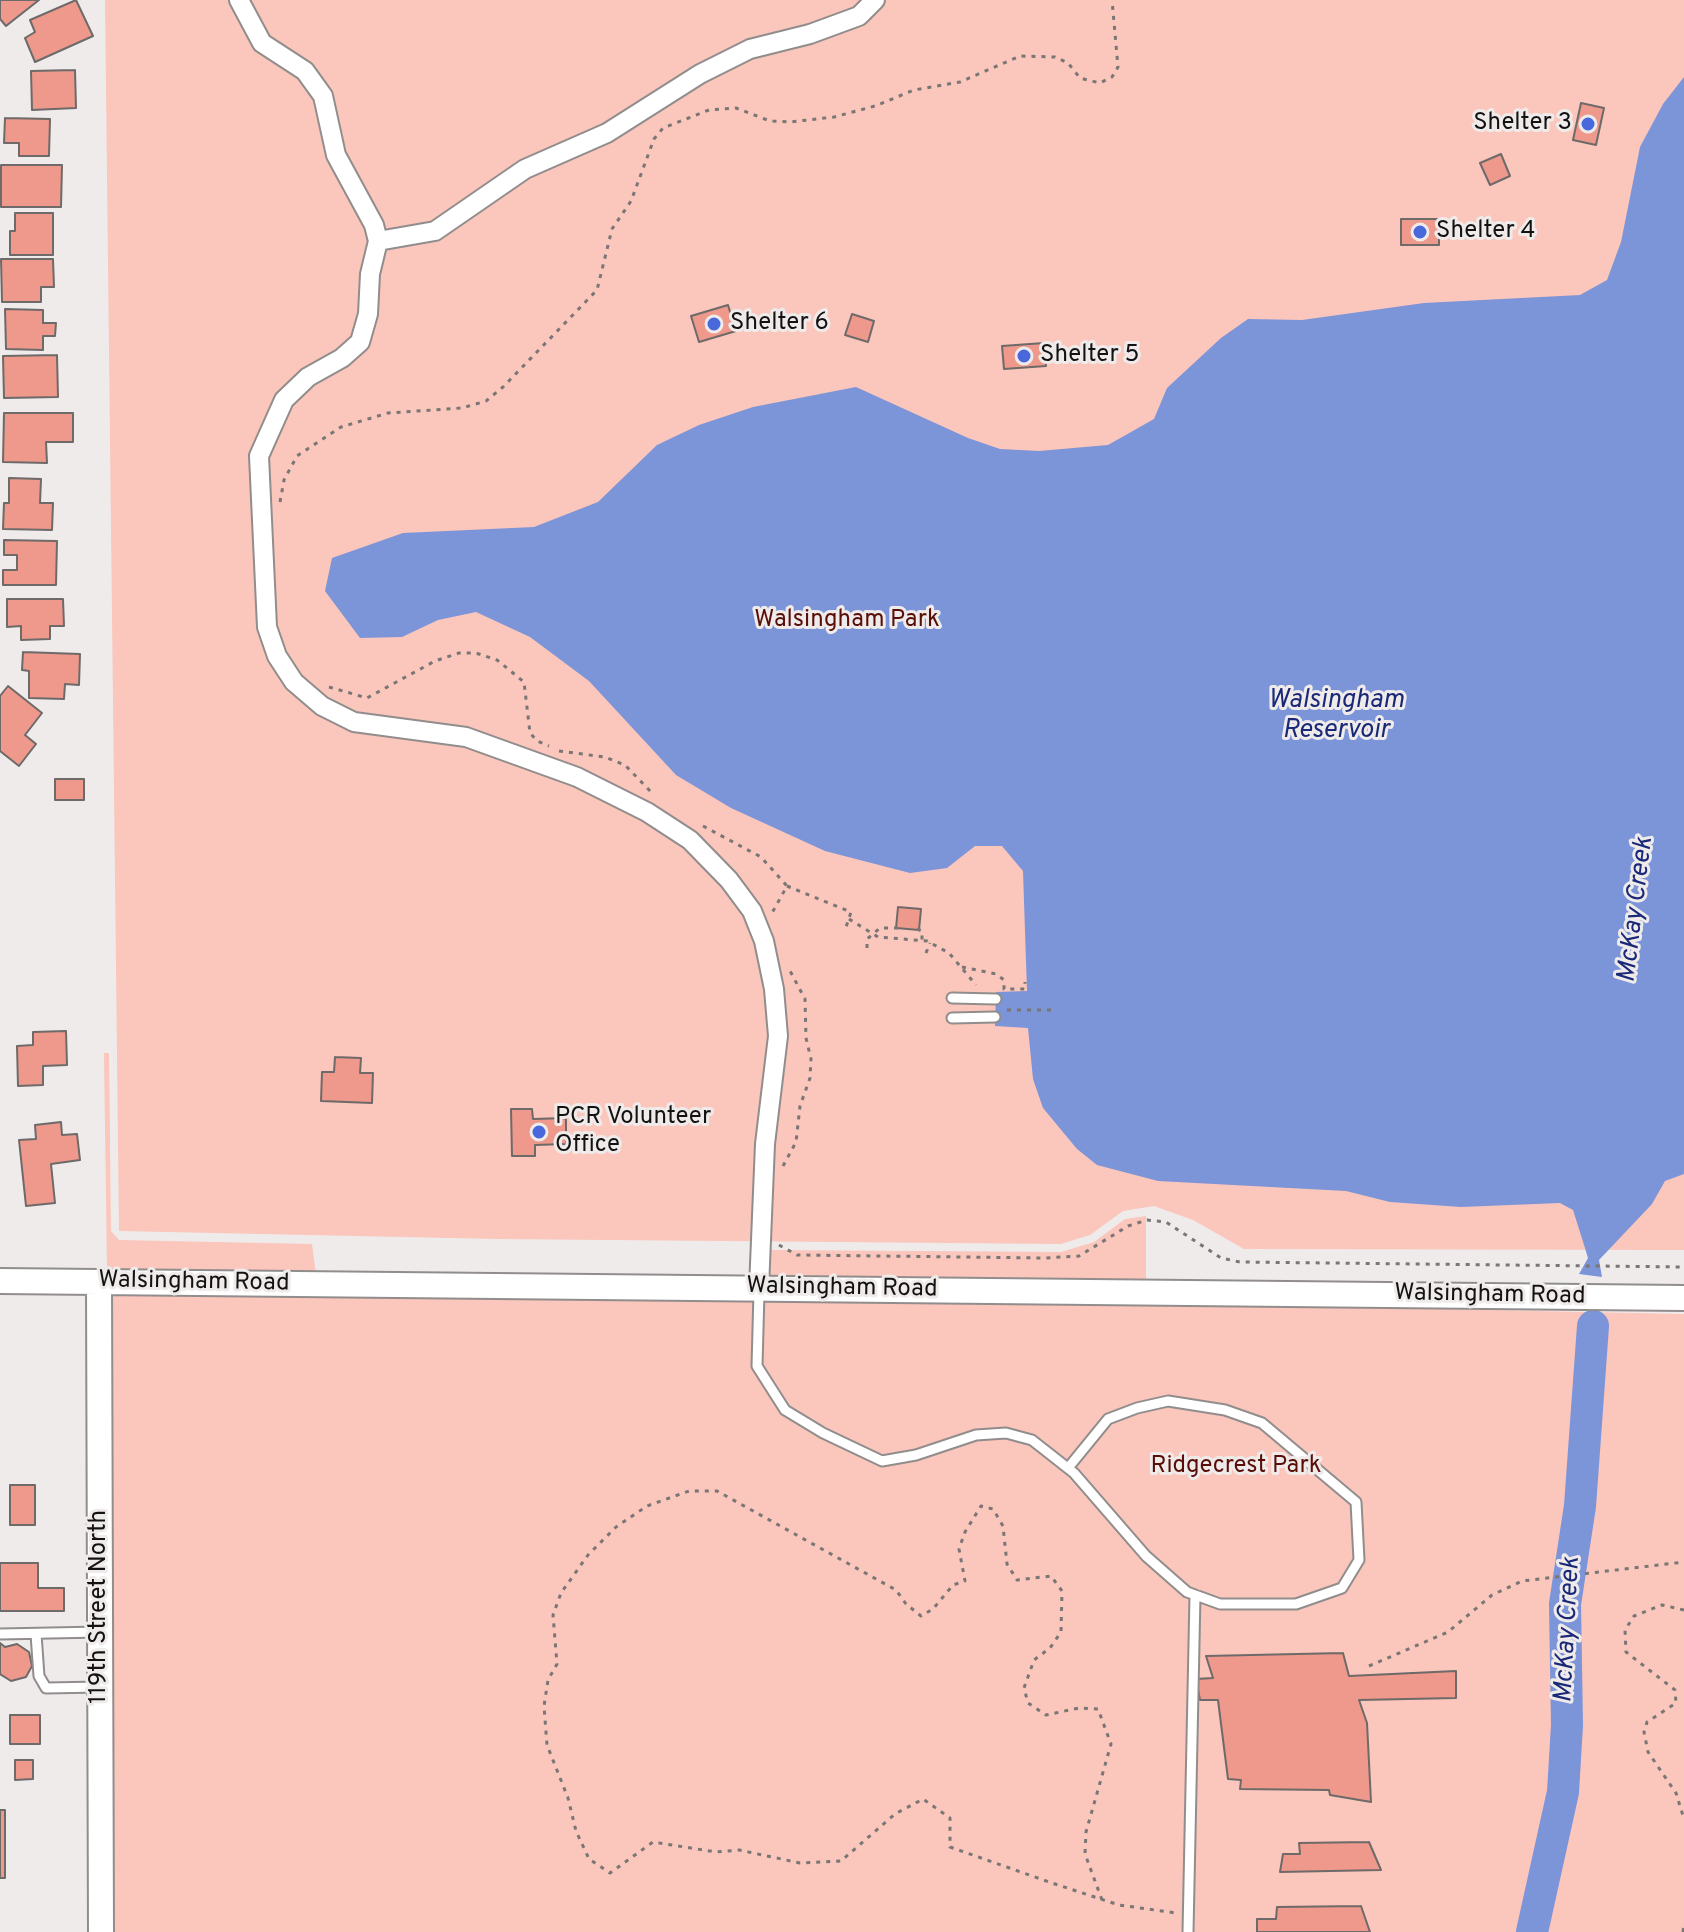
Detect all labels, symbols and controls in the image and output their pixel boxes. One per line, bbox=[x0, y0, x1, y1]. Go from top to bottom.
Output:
place label: Shelter 3 bbox=[1473, 110, 1572, 138]
marker: Shelter 3 bbox=[1579, 115, 1597, 133]
place label: Shelter 4 bbox=[1436, 218, 1535, 246]
marker: Shelter 4 bbox=[1411, 223, 1429, 241]
place label: Shelter 6 bbox=[730, 310, 829, 338]
marker: Shelter 6 bbox=[705, 315, 723, 333]
place label: Shelter 5 bbox=[1040, 342, 1139, 370]
marker: Shelter 5 bbox=[1015, 347, 1033, 365]
park label: Walsingham Park bbox=[754, 607, 940, 635]
water label: Walsingham Reservoir bbox=[1268, 686, 1404, 748]
water label: McKay Creek bbox=[1613, 836, 1661, 984]
place label: PCR Volunteer Office bbox=[555, 1104, 711, 1160]
marker: PCR Volunteer Office bbox=[530, 1123, 548, 1141]
street label: Walsingham Road bbox=[98, 1267, 290, 1299]
street label: Walsingham Road bbox=[746, 1273, 938, 1305]
street label: Walsingham Road bbox=[1394, 1280, 1586, 1312]
park label: Ridgecrest Park bbox=[1151, 1453, 1321, 1481]
street label: 119th Street North bbox=[86, 1510, 114, 1704]
water label: McKay Creek bbox=[1550, 1556, 1588, 1704]

